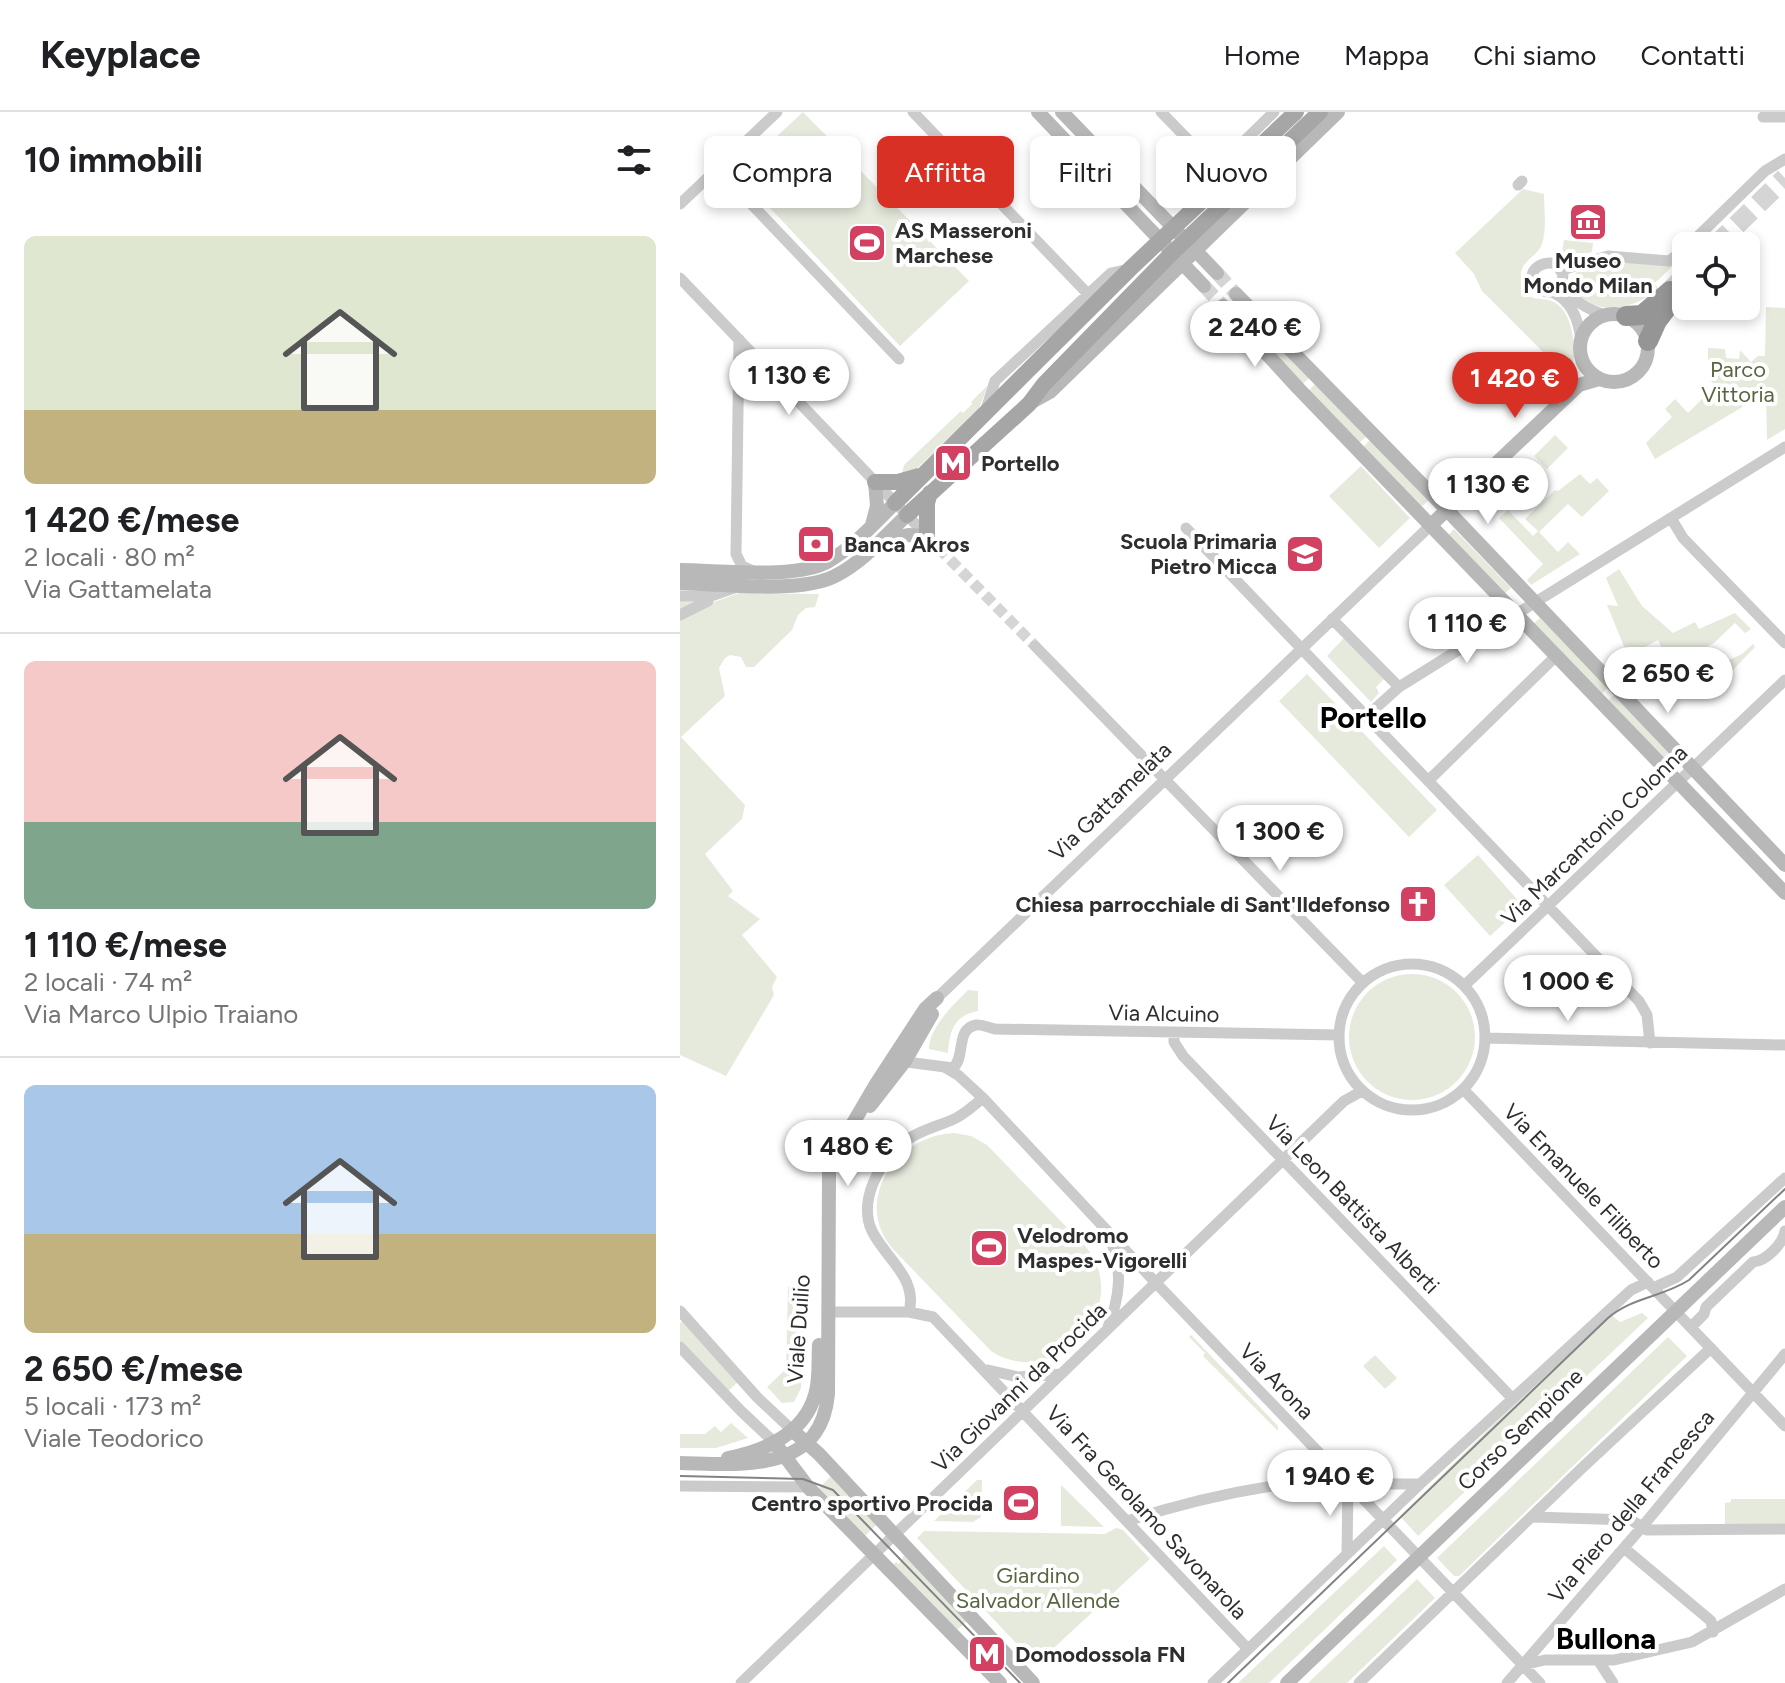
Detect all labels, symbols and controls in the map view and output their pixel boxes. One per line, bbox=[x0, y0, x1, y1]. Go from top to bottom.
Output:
text: Keyplace bbox=[40, 32, 201, 78]
text: Home bbox=[1224, 38, 1300, 72]
text: Mappa bbox=[1344, 38, 1429, 72]
text: Chi siamo bbox=[1473, 38, 1596, 72]
text: Contatti bbox=[1640, 38, 1745, 72]
chip: Compra bbox=[704, 136, 861, 208]
chip: Affitta bbox=[877, 136, 1014, 208]
chip: Filtri bbox=[1030, 136, 1140, 208]
chip: Nuovo bbox=[1156, 136, 1296, 208]
icon: filters bbox=[612, 138, 656, 182]
text: 10 immobili bbox=[24, 140, 203, 181]
museum icon: Museo Mondo Milan bbox=[1567, 201, 1609, 243]
place label: AS Masseroni Marchese bbox=[895, 217, 1032, 269]
sports icon: AS Masseroni Marchese bbox=[846, 222, 888, 264]
map controls bbox=[1672, 232, 1760, 320]
button: locate bbox=[1672, 232, 1760, 320]
place label: Museo Mondo Milan bbox=[1523, 247, 1653, 299]
icon: home bbox=[268, 288, 412, 432]
pin: 2 240 € bbox=[1181, 301, 1329, 369]
text: 2 240 € bbox=[1208, 311, 1302, 343]
pin: 1 130 € bbox=[715, 349, 863, 417]
pin: 1 420 € bbox=[1441, 352, 1589, 420]
park label: Parco Vittoria bbox=[1701, 356, 1775, 408]
text: 1 130 € bbox=[747, 359, 831, 391]
text: 1 420 € bbox=[1470, 362, 1560, 394]
metro station icon: Portello bbox=[932, 442, 974, 484]
place label: Portello bbox=[981, 450, 1060, 477]
pin: 1 130 € bbox=[1414, 458, 1562, 526]
text: 1 130 € bbox=[1446, 468, 1530, 500]
text: 1 420 €/mese bbox=[24, 500, 239, 541]
bank icon: Banca Akros bbox=[795, 523, 837, 565]
place label: Scuola Primaria Pietro Micca bbox=[1120, 528, 1277, 580]
place label: Banca Akros bbox=[844, 531, 970, 558]
school or university icon: Scuola Primaria Pietro Micca bbox=[1284, 533, 1326, 575]
text: 2 locali · 80 m² bbox=[24, 541, 195, 573]
text: Via Gattamelata bbox=[24, 573, 212, 605]
pin: 1 110 € bbox=[1393, 597, 1541, 665]
text: 1 110 € bbox=[1427, 607, 1507, 639]
pin: 2 650 € bbox=[1594, 647, 1742, 715]
text: 2 650 € bbox=[1622, 657, 1714, 689]
district label: Portello bbox=[1319, 699, 1427, 736]
icon: home bbox=[268, 713, 412, 857]
street label: Via Gattamelata bbox=[1044, 736, 1177, 866]
street label: Via Marcantonio Colonna bbox=[1496, 739, 1693, 931]
pin: 1 300 € bbox=[1206, 805, 1354, 873]
text: 1 300 € bbox=[1235, 815, 1325, 847]
church icon: Chiesa parrocchiale di Sant'Ildefonso bbox=[1397, 883, 1439, 925]
place label: Chiesa parrocchiale di Sant'Ildefonso bbox=[1015, 891, 1390, 918]
text: 1 110 €/mese bbox=[24, 925, 227, 966]
pin: 1 000 € bbox=[1494, 955, 1642, 1023]
text: 1 000 € bbox=[1522, 965, 1614, 997]
text: 2 locali · 74 m² bbox=[24, 966, 192, 998]
text: Via Marco Ulpio Traiano bbox=[24, 998, 298, 1030]
street label: Via Alcuino bbox=[1108, 999, 1220, 1028]
street label: Via Emanuele Filiberto bbox=[1498, 1098, 1669, 1275]
street label: Via Leon Battista Alberti bbox=[1260, 1109, 1445, 1299]
pin: 1 480 € bbox=[774, 1120, 922, 1188]
text: 1 480 € bbox=[803, 1130, 893, 1162]
icon: home bbox=[268, 1137, 412, 1281]
place label: Velodromo Maspes-Vigorelli bbox=[1017, 1222, 1187, 1274]
sports icon: Velodromo Maspes-Vigorelli bbox=[968, 1227, 1010, 1269]
street label: Viale Duilio bbox=[781, 1274, 816, 1384]
street label: Via Giovanni da Procida bbox=[926, 1297, 1112, 1478]
street label: Via Arona bbox=[1234, 1338, 1320, 1425]
text: 2 650 €/mese bbox=[24, 1349, 243, 1390]
street label: Corso Sempione bbox=[1452, 1363, 1589, 1496]
text: 5 locali · 173 m² bbox=[24, 1390, 201, 1422]
street label: Via Fra Gerolamo Savonarola bbox=[1040, 1400, 1253, 1625]
street label: Via Piero della Francesca bbox=[1543, 1404, 1720, 1608]
text: Viale Teodorico bbox=[24, 1422, 204, 1454]
pin: 1 940 € bbox=[1256, 1450, 1404, 1518]
text: 1 940 € bbox=[1285, 1460, 1375, 1492]
sports icon: Centro sportivo Procida bbox=[1000, 1482, 1042, 1524]
place label: Centro sportivo Procida bbox=[751, 1490, 993, 1517]
park label: Giardino Salvador Allende bbox=[956, 1562, 1120, 1614]
district label: Bullona bbox=[1556, 1620, 1656, 1657]
metro station icon: Domodossola FN bbox=[966, 1633, 1008, 1675]
place label: Domodossola FN bbox=[1015, 1641, 1186, 1668]

